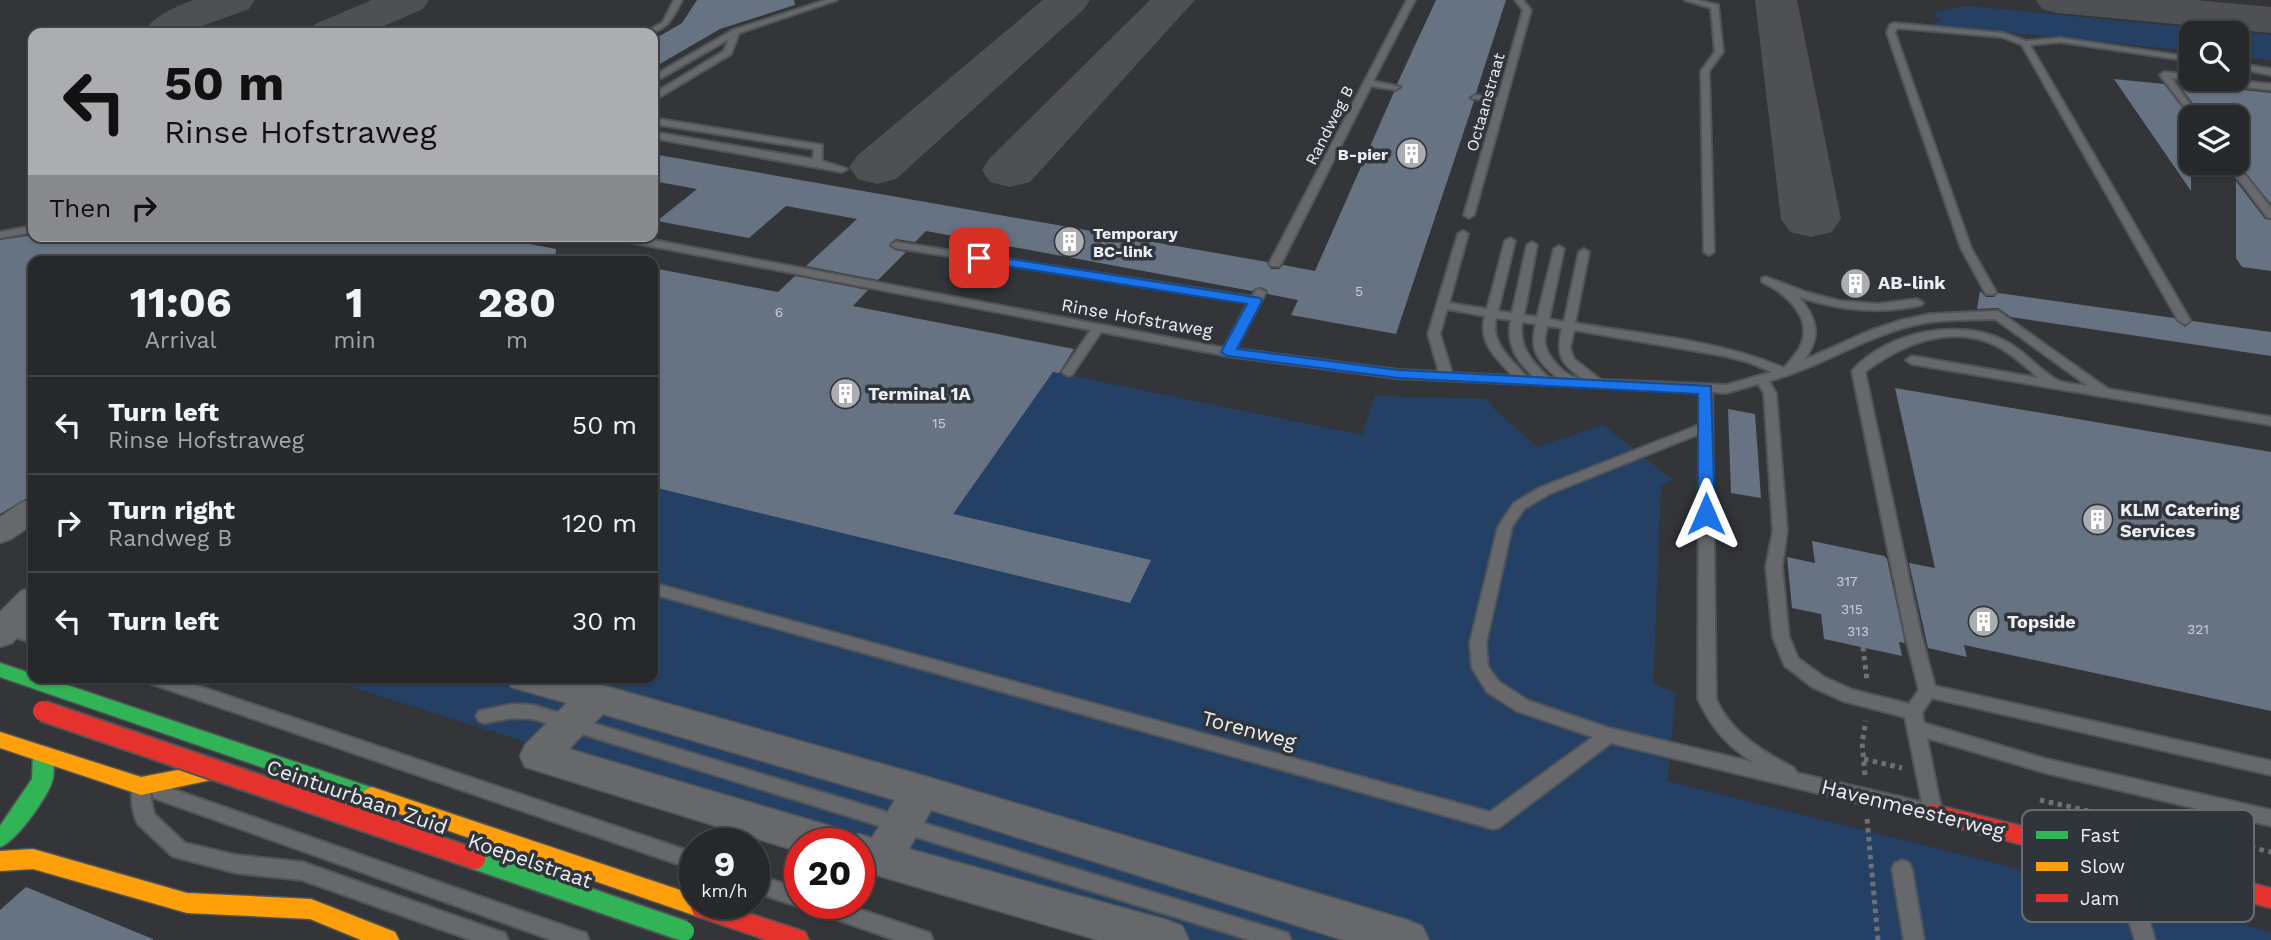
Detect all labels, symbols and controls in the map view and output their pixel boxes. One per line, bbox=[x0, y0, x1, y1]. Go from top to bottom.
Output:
map controls bbox=[2179, 21, 2249, 175]
button: search bbox=[2179, 21, 2249, 91]
street label: Octaanstraat bbox=[1462, 50, 1509, 154]
text: 50 m bbox=[164, 54, 284, 112]
icon: left bbox=[49, 56, 140, 147]
street label: Randweg B bbox=[1301, 82, 1358, 168]
button: layers bbox=[2179, 105, 2249, 175]
text: Rinse Hofstraweg bbox=[164, 113, 437, 151]
building icon: B-pier bbox=[1394, 137, 1428, 171]
place label: B-pier bbox=[1338, 145, 1388, 164]
icon: right bbox=[125, 189, 163, 227]
text: Then bbox=[49, 193, 111, 223]
place label: Temporary BC-link bbox=[1093, 224, 1179, 261]
building icon: Temporary BC-link bbox=[1053, 225, 1087, 259]
pin bbox=[949, 228, 1009, 288]
icon: arrive bbox=[960, 239, 998, 277]
building icon: AB-link bbox=[1838, 266, 1872, 300]
place label: AB-link bbox=[1878, 272, 1946, 293]
text: 11:06 bbox=[130, 278, 232, 327]
text: 1 bbox=[346, 278, 364, 327]
text: 280 bbox=[478, 278, 556, 327]
house number: 5 bbox=[1355, 283, 1363, 299]
street label: Rinse Hofstraweg bbox=[1060, 294, 1215, 341]
house number: 6 bbox=[775, 304, 783, 320]
text: Arrival bbox=[145, 327, 217, 354]
text: min bbox=[334, 327, 376, 354]
text: m bbox=[506, 327, 528, 354]
building icon: Terminal 1A bbox=[828, 377, 862, 411]
place label: Terminal 1A bbox=[868, 383, 971, 404]
text: Turn left bbox=[108, 397, 219, 427]
icon: left bbox=[49, 406, 87, 444]
text: 50 m bbox=[572, 410, 637, 440]
house number: 15 bbox=[932, 415, 946, 431]
text: Rinse Hofstraweg bbox=[108, 427, 304, 454]
position arrow bbox=[1669, 477, 1743, 551]
text: Turn right bbox=[108, 495, 235, 525]
place label: KLM Catering Services bbox=[2120, 499, 2241, 541]
building icon: KLM Catering Services bbox=[2080, 503, 2114, 537]
icon: right bbox=[49, 504, 87, 542]
text: 120 m bbox=[562, 508, 637, 538]
text: Randweg B bbox=[108, 525, 232, 552]
house number: 317 bbox=[1836, 573, 1858, 589]
house number: 315 bbox=[1841, 601, 1863, 617]
icon: left bbox=[49, 602, 87, 640]
building icon: Topside bbox=[1967, 605, 2001, 639]
text: Turn left bbox=[108, 606, 219, 636]
text: 30 m bbox=[572, 606, 637, 636]
place label: Topside bbox=[2007, 611, 2076, 632]
house number: 321 bbox=[2187, 621, 2209, 637]
house number: 313 bbox=[1847, 623, 1869, 639]
street label: Torenweg bbox=[1199, 705, 1300, 754]
street label: Ceintuurbaan Zuid bbox=[263, 754, 451, 839]
street label: Havenmeesterweg bbox=[1819, 774, 2008, 844]
legend bbox=[2022, 810, 2254, 922]
text: Fast bbox=[2080, 824, 2119, 847]
street label: Koepelstraat bbox=[465, 828, 596, 894]
speed limit sign: 20 bbox=[784, 828, 875, 919]
text: 9 bbox=[714, 843, 735, 885]
text: Slow bbox=[2080, 855, 2125, 878]
text: km/h bbox=[701, 880, 748, 901]
text: Jam bbox=[2080, 887, 2119, 910]

